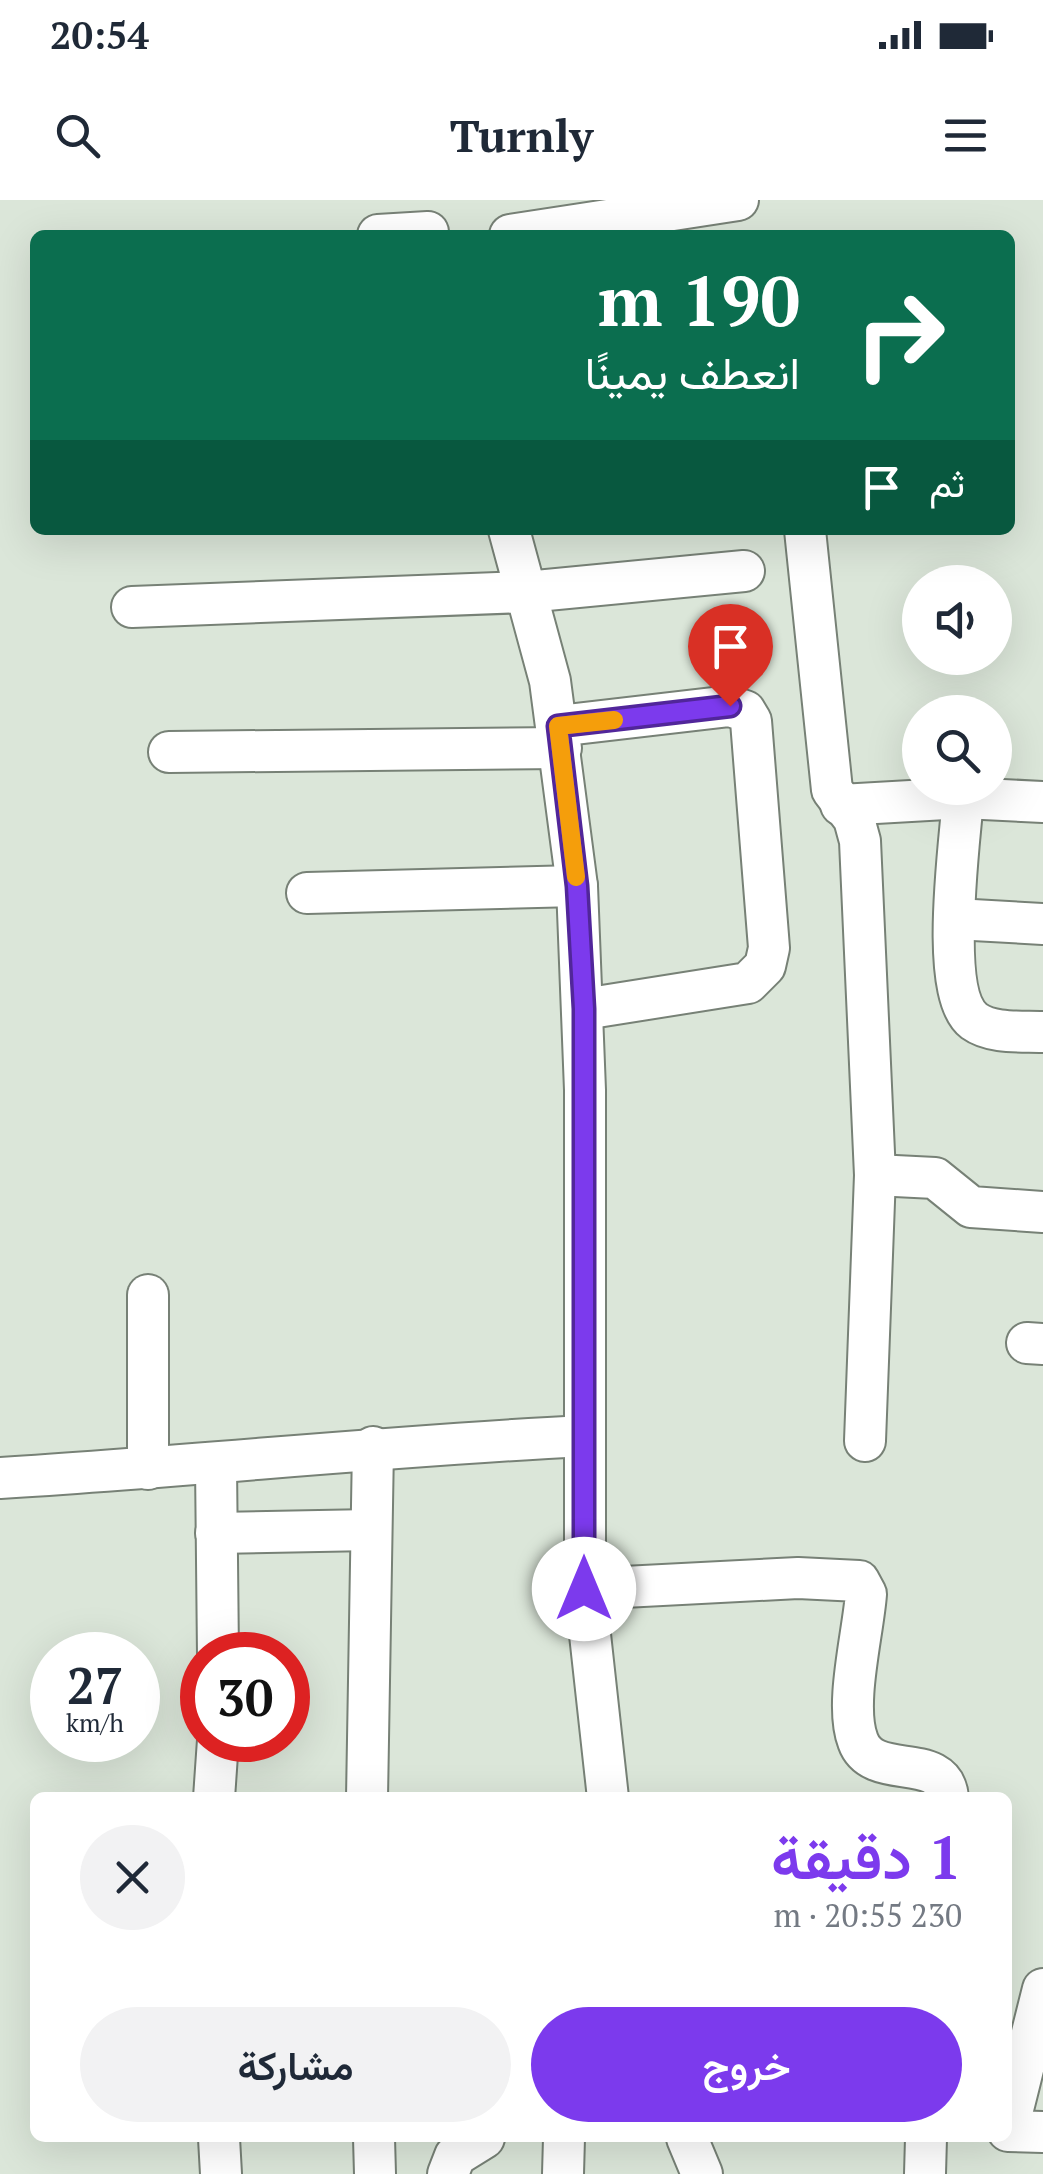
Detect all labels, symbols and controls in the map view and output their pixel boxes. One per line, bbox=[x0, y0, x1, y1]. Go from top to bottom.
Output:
text: 20:54 bbox=[50, 10, 149, 60]
text: Turnly bbox=[450, 105, 593, 165]
icon: search bbox=[50, 108, 105, 163]
icon: menu bbox=[938, 108, 993, 163]
text: 190 m bbox=[598, 253, 800, 346]
icon: right bbox=[835, 270, 965, 400]
text: انعطف يمينًا bbox=[585, 342, 800, 402]
text: ثم bbox=[929, 458, 965, 508]
icon: arrive bbox=[854, 460, 909, 515]
map controls bbox=[902, 565, 1012, 805]
button: sound bbox=[902, 565, 1012, 675]
pin bbox=[688, 604, 773, 707]
icon: arrive bbox=[703, 619, 758, 674]
button: search bbox=[902, 695, 1012, 805]
position arrow bbox=[532, 1537, 636, 1641]
speed limit sign: 30 bbox=[180, 1632, 310, 1762]
text: 27 bbox=[67, 1652, 123, 1718]
text: km/h bbox=[66, 1706, 124, 1739]
text: 1 دقيقة bbox=[771, 1817, 962, 1896]
button: close bbox=[80, 1825, 185, 1930]
text: 230 m · 20:55 bbox=[774, 1894, 962, 1936]
button: مشاركة bbox=[80, 2007, 511, 2122]
button: خروج bbox=[531, 2007, 962, 2122]

